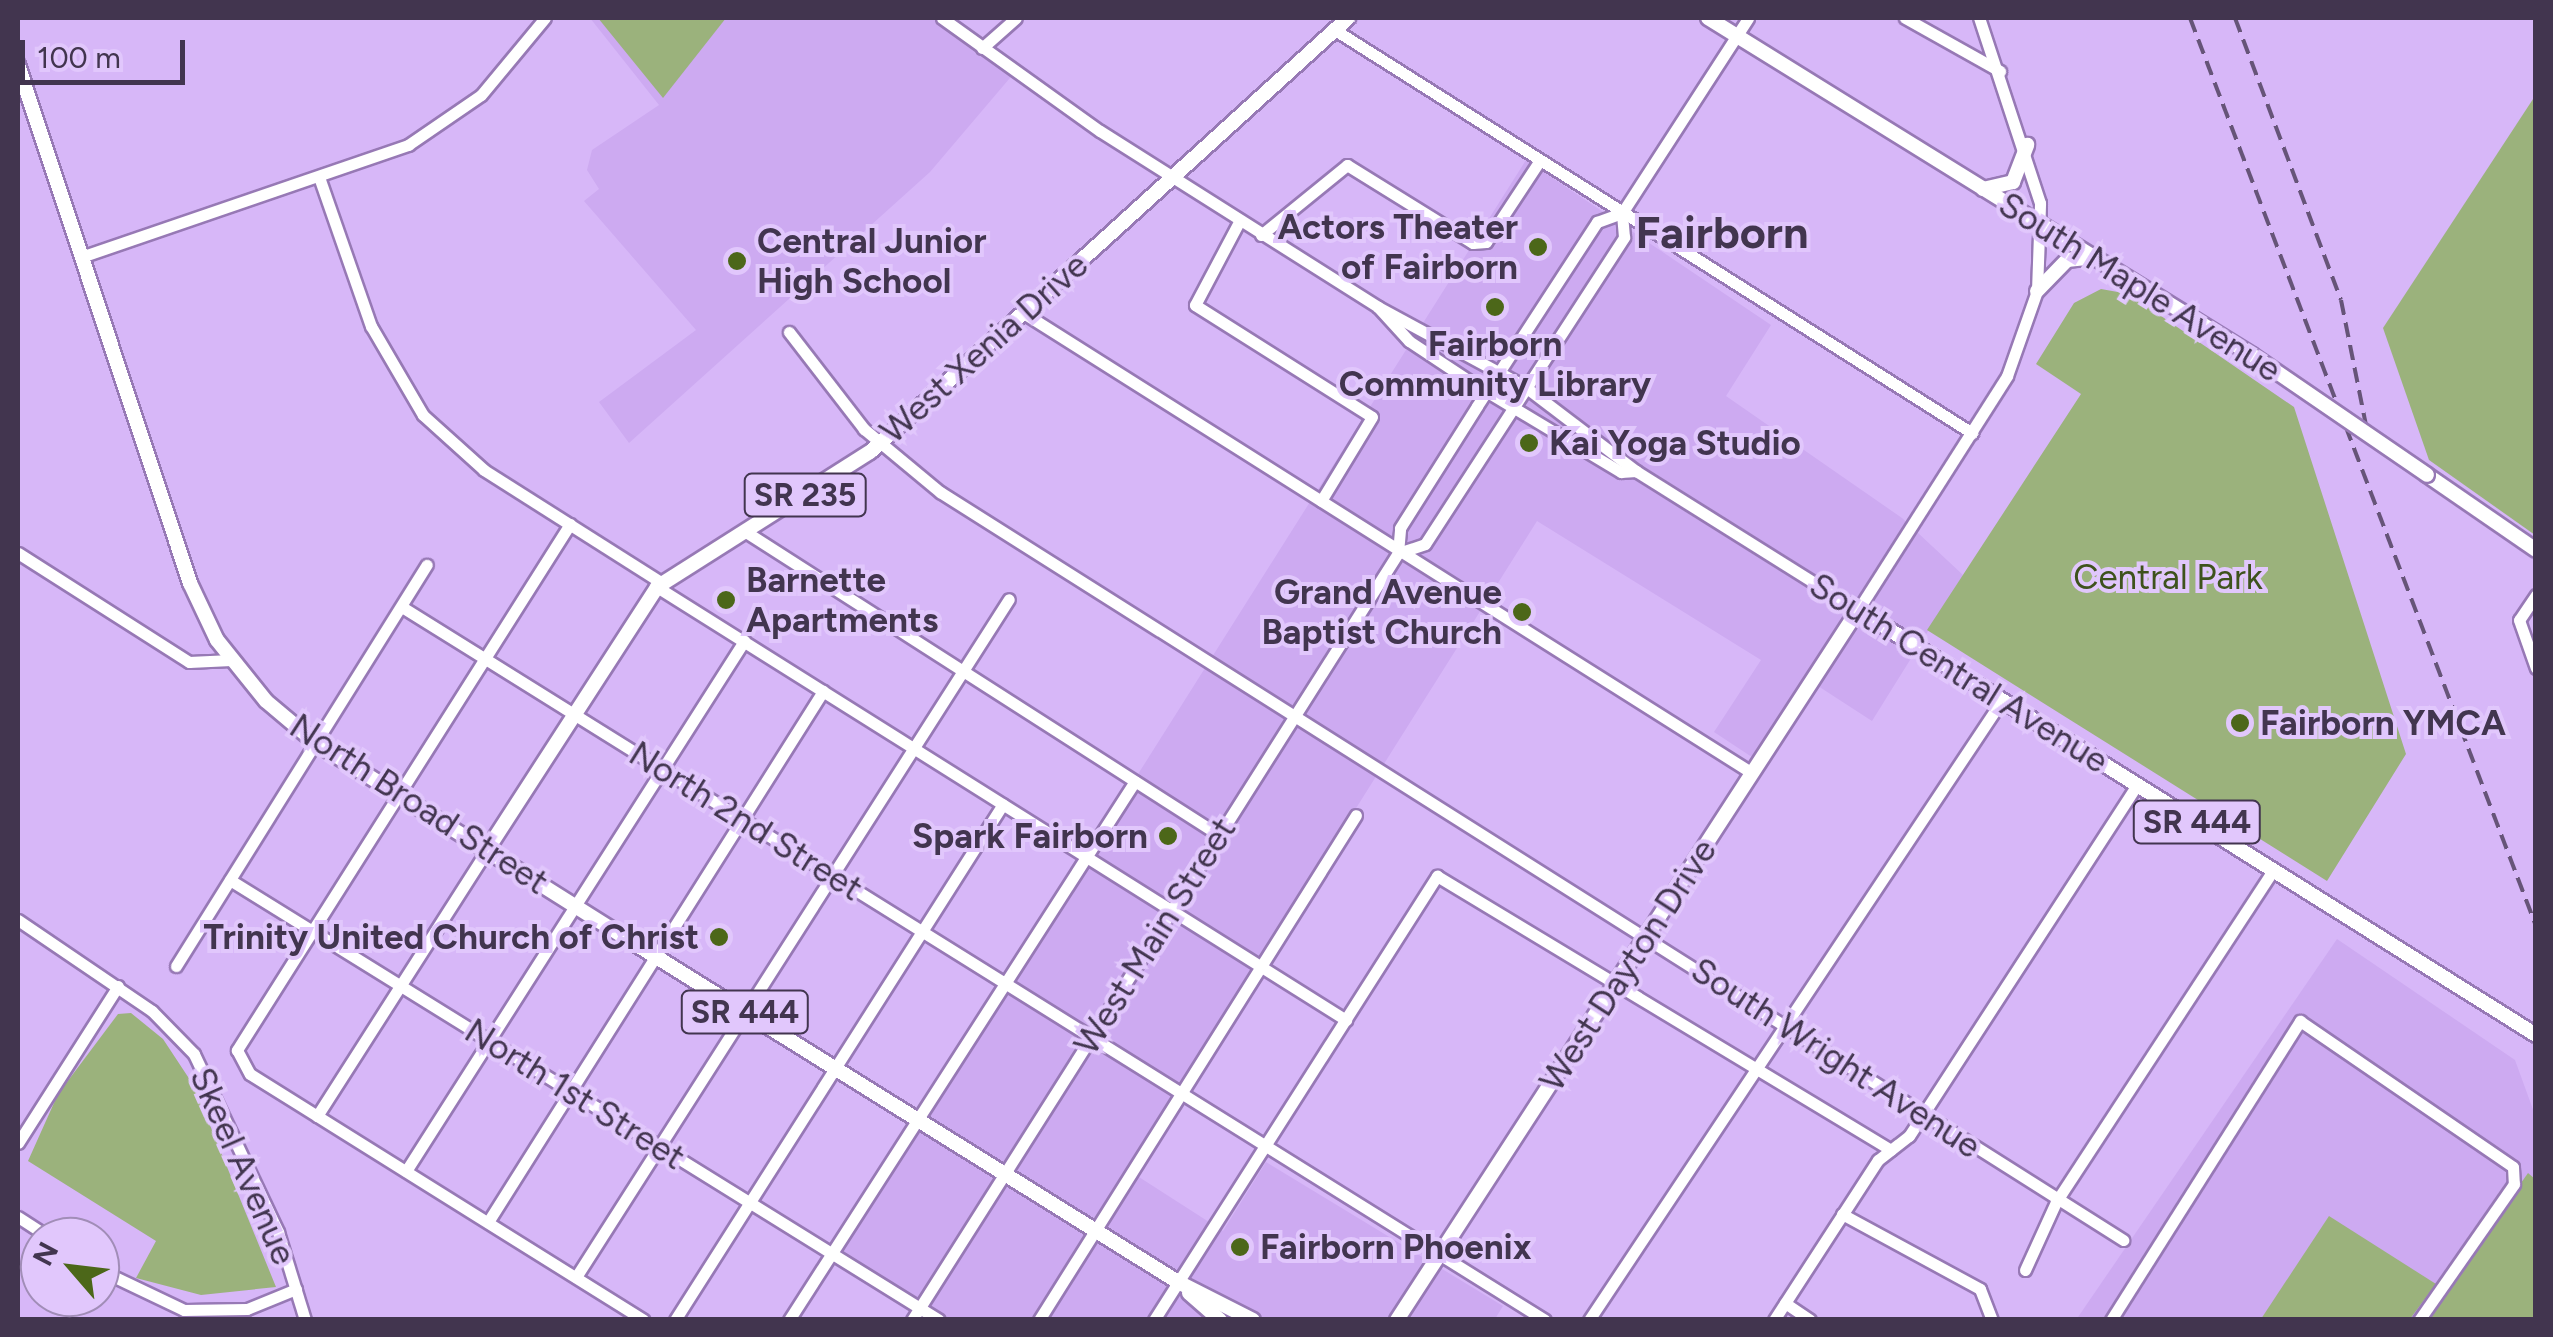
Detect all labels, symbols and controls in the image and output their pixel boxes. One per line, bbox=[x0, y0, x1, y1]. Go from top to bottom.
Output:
scale bar bbox=[25, 20, 190, 82]
text: 100 m bbox=[37, 39, 121, 76]
street label: South Maple Avenue bbox=[1991, 183, 2289, 391]
place label: Actors Theater of Fairborn bbox=[1277, 206, 1518, 288]
district label: Fairborn bbox=[1636, 206, 1808, 260]
place label: Central Junior High School bbox=[757, 220, 986, 302]
marker: Actors Theater of Fairborn bbox=[1527, 236, 1549, 258]
street label: West Xenia Drive bbox=[872, 244, 1096, 452]
marker: Central Junior High School bbox=[726, 250, 748, 272]
marker: Fairborn Community Library bbox=[1484, 296, 1506, 318]
place label: Fairborn Community Library bbox=[1339, 323, 1651, 405]
place label: Kai Yoga Studio bbox=[1549, 422, 1801, 464]
marker: Kai Yoga Studio bbox=[1518, 432, 1540, 454]
road number: SR 235 bbox=[742, 468, 868, 522]
park label: Central Park bbox=[2073, 556, 2263, 598]
place label: Barnette Apartments bbox=[746, 559, 938, 641]
street label: South Central Avenue bbox=[1802, 564, 2116, 782]
place label: Grand Avenue Baptist Church bbox=[1261, 571, 1502, 653]
marker: Barnette Apartments bbox=[715, 589, 737, 611]
marker: Grand Avenue Baptist Church bbox=[1511, 601, 1533, 623]
place label: Fairborn YMCA bbox=[2260, 702, 2506, 744]
street label: North Broad Street bbox=[282, 705, 556, 903]
marker: Fairborn YMCA bbox=[2229, 712, 2251, 734]
street label: North 2nd Street bbox=[622, 732, 870, 910]
road number: SR 444 bbox=[2132, 795, 2262, 849]
street label: West Main Street bbox=[1065, 810, 1245, 1062]
place label: Spark Fairborn bbox=[912, 815, 1148, 857]
marker: Spark Fairborn bbox=[1157, 825, 1179, 847]
street label: West Dayton Drive bbox=[1531, 831, 1725, 1099]
place label: Trinity United Church of Christ bbox=[203, 916, 699, 958]
marker: Trinity United Church of Christ bbox=[708, 926, 730, 948]
street label: South Wright Avenue bbox=[1683, 949, 1989, 1167]
road number: SR 444 bbox=[680, 985, 810, 1039]
street label: North 1st Street bbox=[457, 1010, 693, 1178]
street label: Skeel Avenue bbox=[181, 1061, 305, 1271]
north arrow bbox=[20, 1217, 120, 1317]
place label: Fairborn Phoenix bbox=[1260, 1226, 1531, 1268]
text: N bbox=[25, 1236, 65, 1271]
marker: Fairborn Phoenix bbox=[1229, 1236, 1251, 1258]

